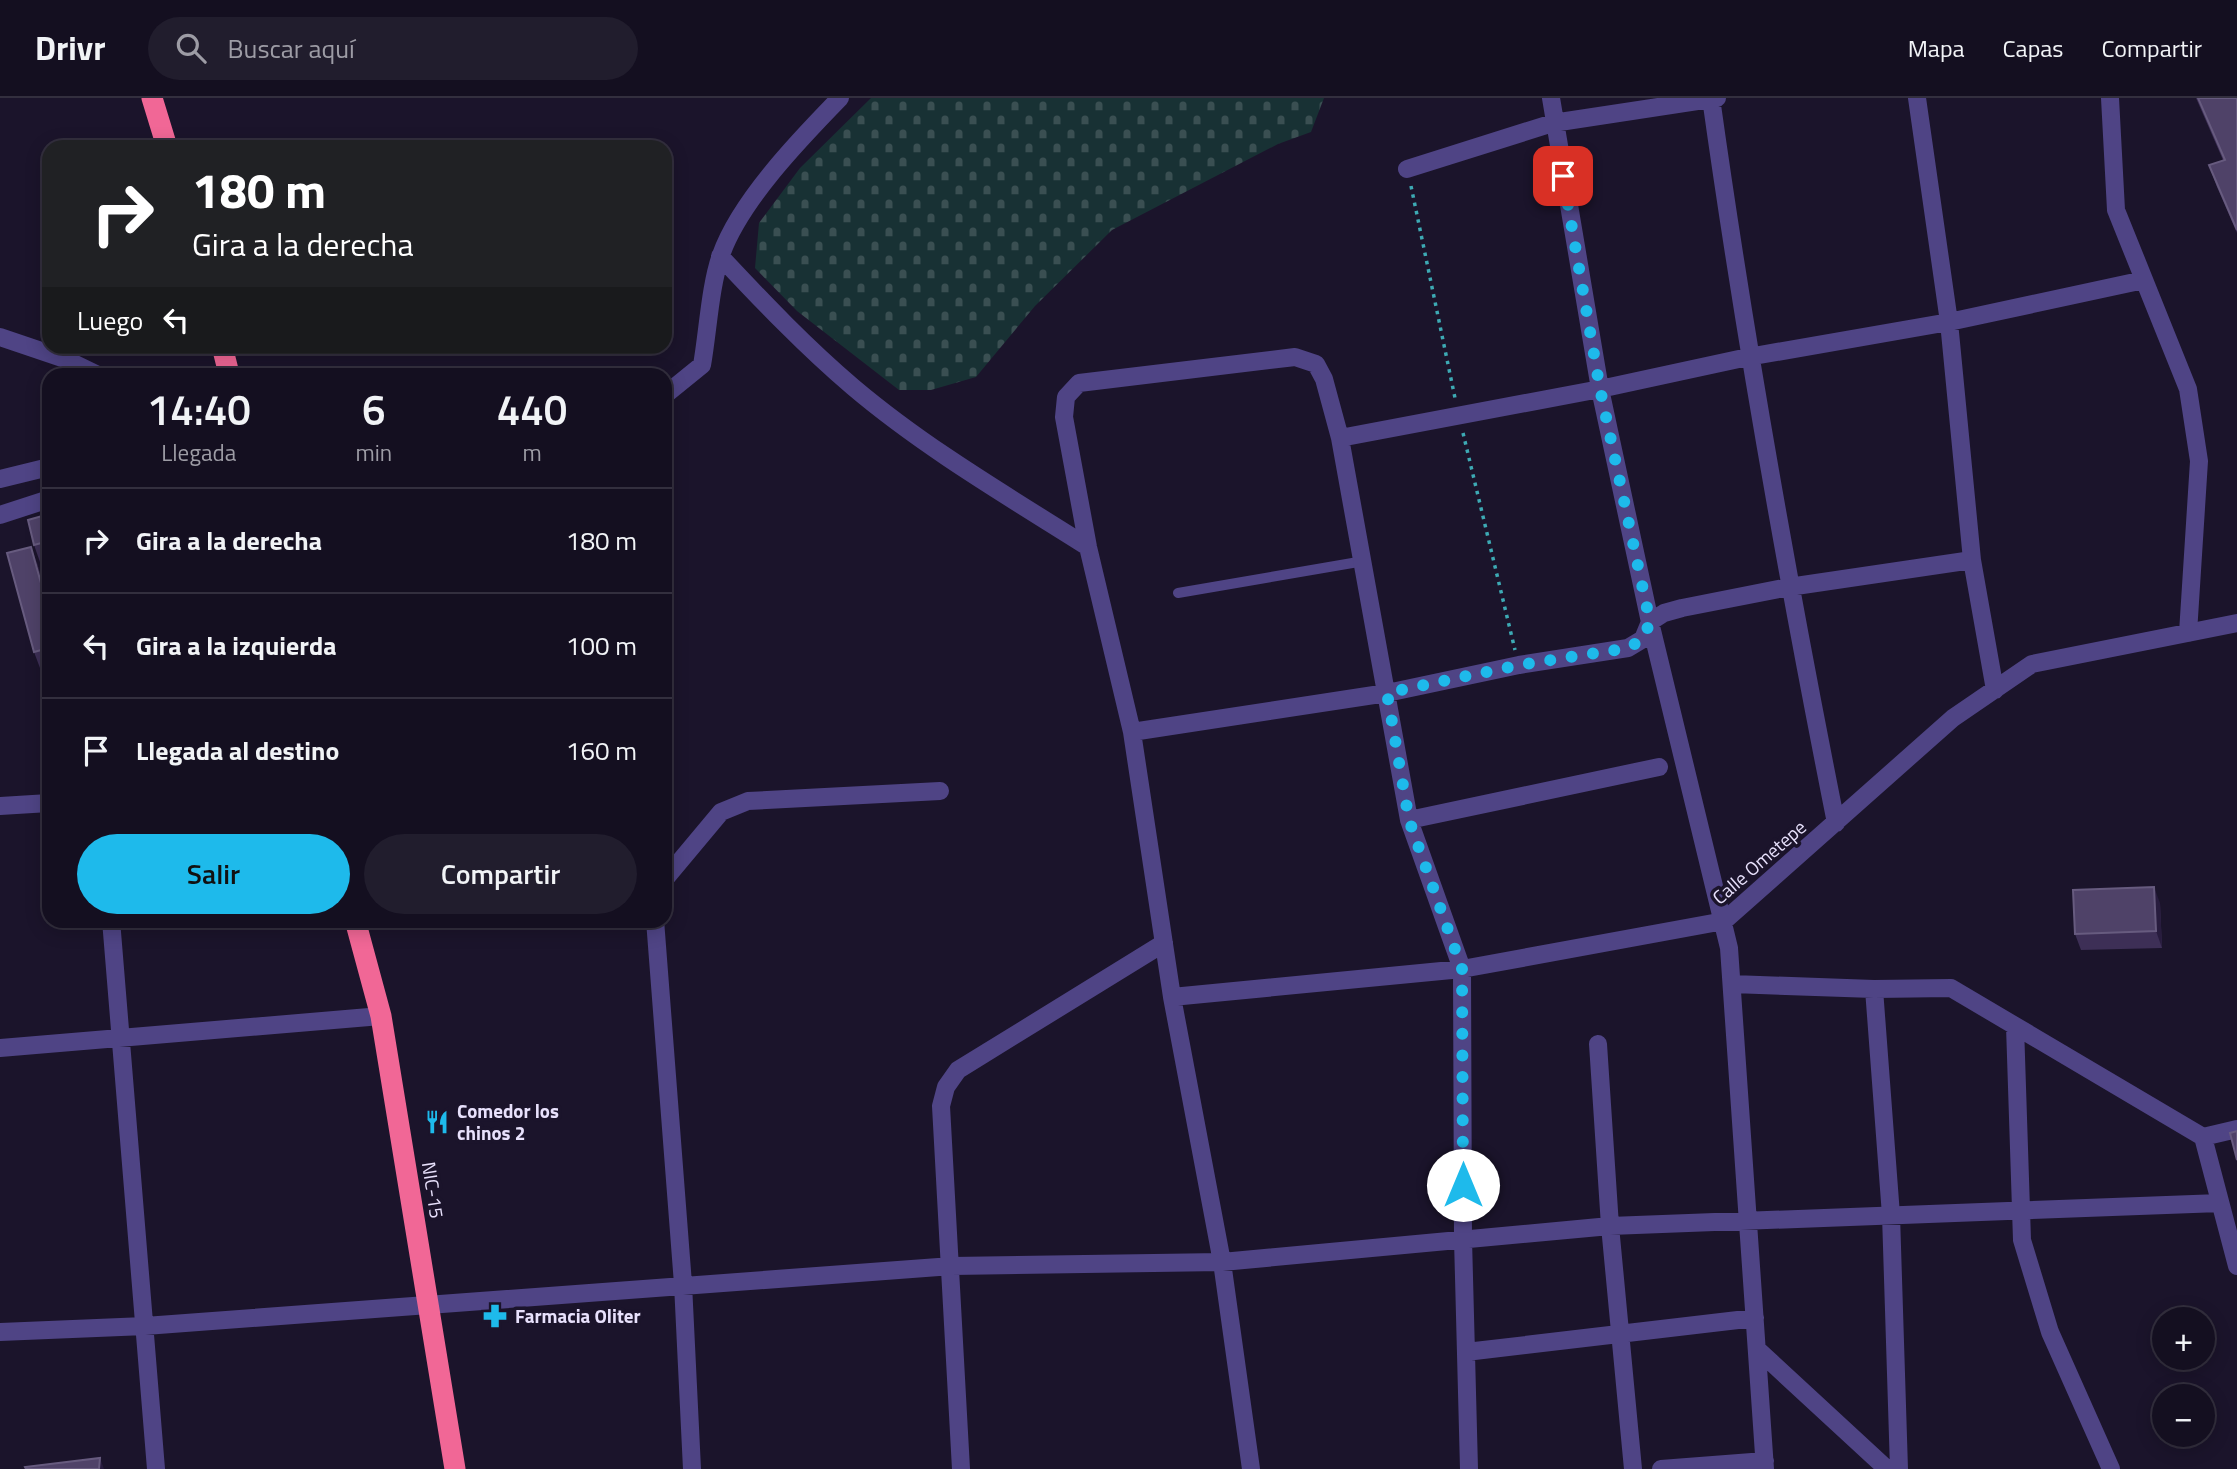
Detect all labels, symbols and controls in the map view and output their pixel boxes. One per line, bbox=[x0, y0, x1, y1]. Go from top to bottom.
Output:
search box bbox=[148, 17, 638, 80]
text: Drivr bbox=[35, 23, 106, 73]
icon: search bbox=[172, 29, 210, 67]
text: Buscar aquí bbox=[228, 29, 355, 68]
text: Mapa bbox=[1908, 30, 1965, 66]
text: Capas bbox=[2003, 30, 2063, 66]
text: Compartir bbox=[2101, 30, 2202, 66]
pin bbox=[1533, 146, 1593, 206]
text: 180 m bbox=[192, 152, 326, 227]
icon: arrive bbox=[1544, 157, 1582, 195]
icon: right bbox=[77, 168, 168, 259]
text: Gira a la derecha bbox=[192, 220, 414, 268]
text: Luego bbox=[77, 301, 143, 340]
icon: left bbox=[157, 301, 195, 339]
text: 14:40 bbox=[147, 377, 251, 441]
text: 6 bbox=[362, 377, 386, 441]
text: 440 bbox=[497, 377, 567, 441]
text: Llegada bbox=[161, 435, 236, 470]
text: min bbox=[355, 435, 392, 470]
text: m bbox=[522, 435, 542, 470]
text: Gira a la derecha bbox=[136, 521, 322, 560]
text: 180 m bbox=[566, 521, 637, 560]
icon: right bbox=[77, 522, 115, 560]
text: Gira a la izquierda bbox=[136, 626, 337, 665]
text: 100 m bbox=[566, 626, 637, 665]
icon: left bbox=[77, 627, 115, 665]
text: Llegada al destino bbox=[136, 731, 339, 770]
text: 160 m bbox=[566, 731, 637, 770]
icon: arrive bbox=[77, 732, 115, 770]
street label: Calle Ometepe bbox=[1705, 813, 1812, 911]
button: Salir bbox=[77, 834, 350, 914]
button: Compartir bbox=[364, 834, 637, 914]
place label: Comedor los chinos 2 bbox=[457, 1096, 559, 1147]
restaurant icon: Comedor los chinos 2 bbox=[423, 1108, 451, 1136]
position arrow bbox=[1426, 1148, 1500, 1222]
street label: NIC-15 bbox=[415, 1160, 452, 1220]
place label: Farmacia Oliter bbox=[515, 1301, 641, 1330]
pharmacy icon: Farmacia Oliter bbox=[481, 1302, 509, 1330]
map controls bbox=[2152, 1307, 2215, 1447]
button: + bbox=[2152, 1307, 2215, 1370]
button: − bbox=[2152, 1384, 2215, 1447]

